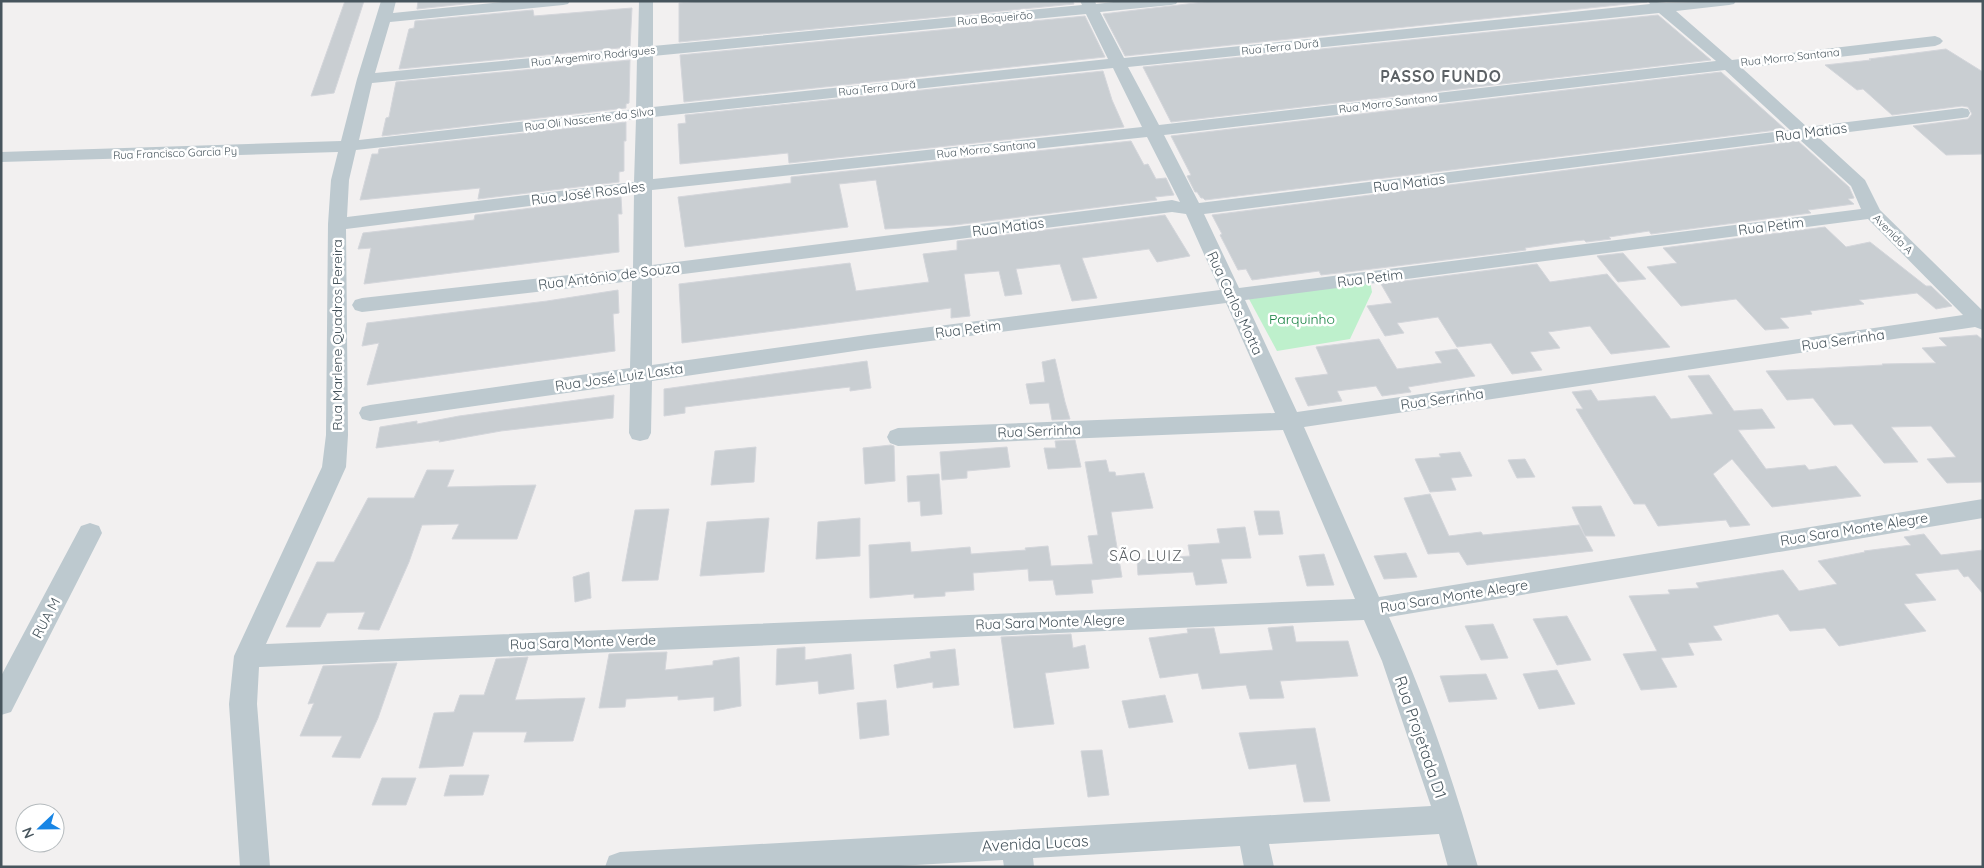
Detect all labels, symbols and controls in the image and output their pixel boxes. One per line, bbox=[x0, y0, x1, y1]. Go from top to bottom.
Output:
street label: Rua Boqueirão bbox=[957, 8, 1034, 28]
street label: Rua Terra Durã bbox=[1241, 36, 1319, 58]
street label: Rua Argemiro Rodrigues bbox=[530, 43, 656, 69]
street label: Rua Morro Santana bbox=[1740, 45, 1840, 69]
district label: PASSO FUNDO bbox=[1380, 66, 1502, 86]
street label: Rua Terra Durã bbox=[838, 77, 916, 99]
street label: Rua Morro Santana bbox=[1338, 90, 1438, 116]
street label: Rua Oli Nascente da Silva bbox=[524, 104, 654, 134]
street label: Rua Matias bbox=[1774, 119, 1848, 145]
street label: Rua Morro Santana bbox=[936, 137, 1036, 161]
street label: Rua Francisco Garcia Py bbox=[113, 144, 237, 162]
street label: Rua Matias bbox=[1372, 170, 1446, 196]
street label: Rua José Rosales bbox=[530, 177, 646, 209]
street label: Avenida A bbox=[1870, 211, 1916, 257]
street label: Rua Petim bbox=[1737, 213, 1805, 239]
street label: Rua Matias bbox=[971, 214, 1045, 240]
street label: Rua Marlene Quadros Pereira bbox=[328, 239, 346, 431]
street label: Rua Carlos Motta bbox=[1203, 248, 1267, 358]
street label: Rua Antônio de Souza bbox=[537, 258, 681, 294]
street label: Rua Petim bbox=[1336, 265, 1404, 291]
park label: Parquinho bbox=[1269, 310, 1335, 328]
street label: Rua Petim bbox=[934, 316, 1002, 342]
street label: Rua Serrinha bbox=[1800, 325, 1886, 355]
street label: Rua José Luiz Lasta bbox=[554, 359, 684, 395]
street label: Rua Serrinha bbox=[1399, 384, 1485, 414]
street label: Rua Serrinha bbox=[997, 421, 1081, 441]
street label: Rua Sara Monte Alegre bbox=[1779, 508, 1929, 550]
district label: SÃO LUIZ bbox=[1109, 546, 1183, 565]
street label: Rua Sara Monte Alegre bbox=[1379, 575, 1529, 617]
street label: RUA M bbox=[28, 595, 64, 641]
street label: Rua Sara Monte Alegre bbox=[975, 610, 1125, 634]
street label: Rua Sara Monte Verde bbox=[510, 630, 657, 654]
street label: Rua Projetada D1 bbox=[1391, 673, 1451, 801]
north arrow bbox=[15, 803, 65, 853]
text: N bbox=[18, 825, 38, 841]
street label: Avenida Lucas bbox=[981, 830, 1089, 856]

